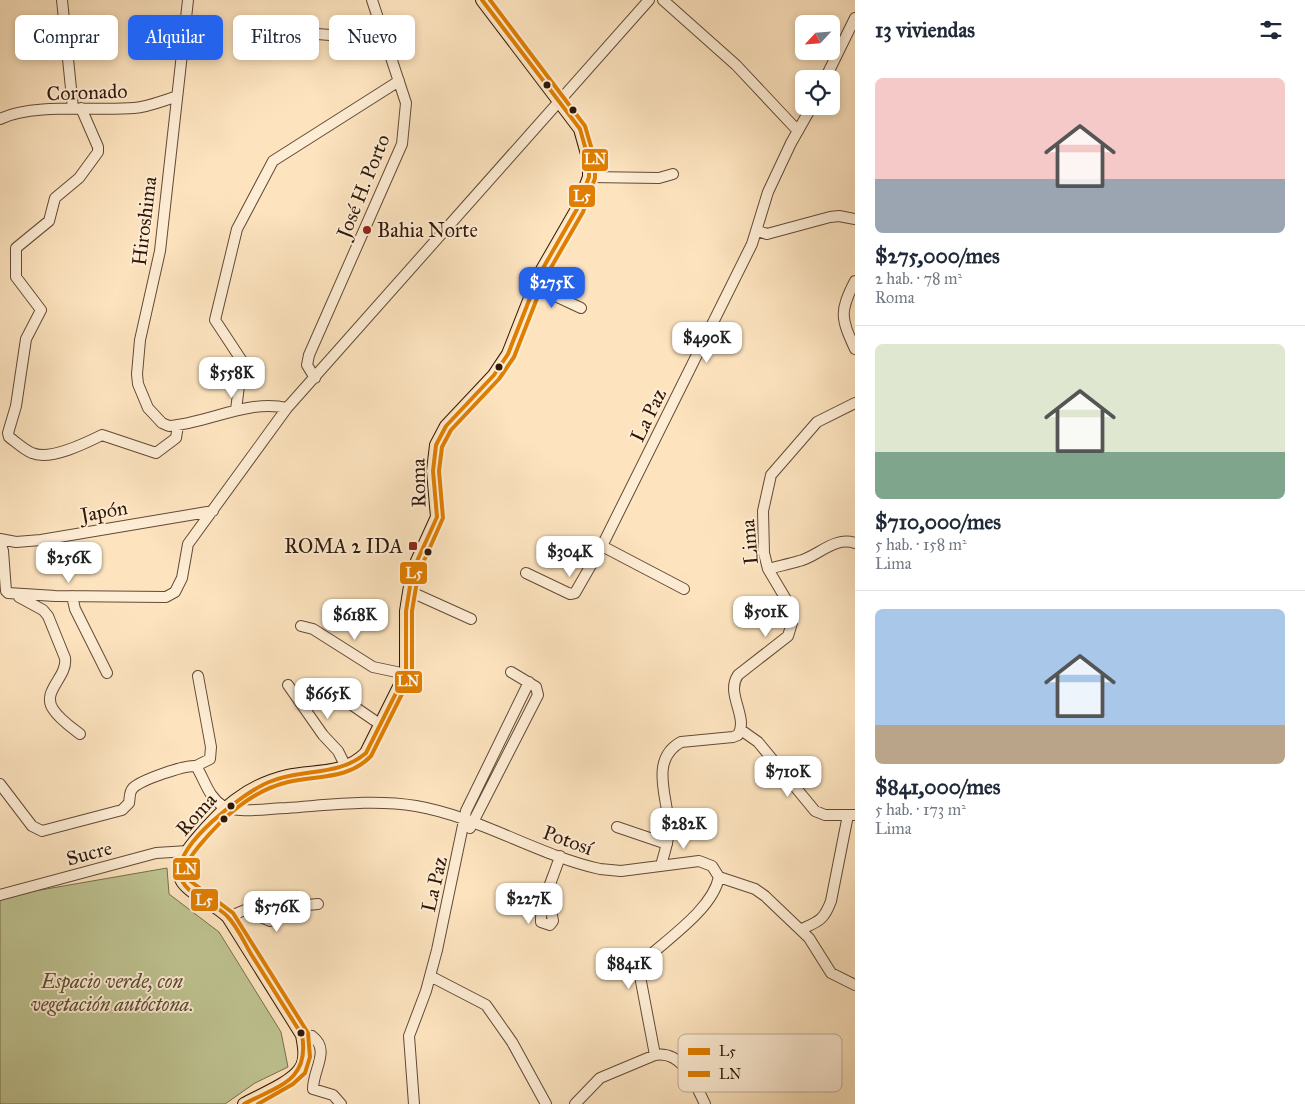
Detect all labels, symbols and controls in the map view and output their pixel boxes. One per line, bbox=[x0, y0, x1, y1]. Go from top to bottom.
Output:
chip: Comprar bbox=[15, 15, 118, 60]
chip: Alquilar bbox=[128, 15, 223, 60]
chip: Filtros bbox=[233, 15, 319, 60]
chip: Nuevo bbox=[329, 15, 415, 60]
north arrow bbox=[795, 15, 840, 60]
map controls bbox=[795, 15, 840, 115]
icon: filters bbox=[1257, 16, 1285, 44]
text: 13 viviendas bbox=[875, 17, 975, 43]
button: locate bbox=[795, 70, 840, 115]
street label: Coronado bbox=[46, 79, 128, 105]
unlabelled marker bbox=[542, 80, 552, 90]
unlabelled marker bbox=[568, 105, 578, 115]
icon: home bbox=[1035, 111, 1125, 201]
street label: José H. Porto bbox=[331, 131, 396, 244]
line badge: LN bbox=[581, 148, 609, 172]
text: LN bbox=[584, 151, 606, 168]
street label: Hiroshima bbox=[127, 175, 161, 267]
line badge: L5 bbox=[568, 184, 596, 208]
text: L5 bbox=[574, 188, 591, 205]
place label: Bahia Norte bbox=[377, 218, 478, 242]
marker: Bahia Norte bbox=[361, 224, 373, 236]
text: $275,000/mes bbox=[875, 243, 1000, 269]
pin: $275K bbox=[517, 266, 587, 309]
text: 2 hab. · 78 m² bbox=[875, 269, 962, 288]
text: $275K bbox=[530, 273, 574, 292]
text: Roma bbox=[875, 288, 914, 307]
pin: $490K bbox=[672, 322, 742, 364]
text: $490K bbox=[683, 328, 731, 347]
pin: $558K bbox=[197, 356, 267, 399]
unlabelled marker bbox=[494, 362, 504, 372]
text: $558K bbox=[210, 363, 254, 382]
icon: home bbox=[1035, 376, 1125, 466]
street label: La Paz bbox=[625, 384, 671, 446]
street label: Roma bbox=[406, 458, 430, 508]
street label: Japón bbox=[77, 495, 130, 528]
text: $710,000/mes bbox=[875, 509, 1001, 535]
street label: Lima bbox=[735, 518, 763, 566]
place label: ROMA 2 IDA bbox=[284, 534, 404, 558]
text: 5 hab. · 158 m² bbox=[875, 535, 967, 554]
pin: $304K bbox=[535, 536, 605, 578]
marker: ROMA 2 IDA bbox=[407, 540, 419, 552]
pin: $256K bbox=[34, 542, 104, 584]
text: $304K bbox=[547, 542, 593, 561]
unlabelled marker bbox=[423, 547, 433, 557]
text: $256K bbox=[47, 548, 91, 567]
text: Lima bbox=[875, 554, 911, 573]
line badge: L5 bbox=[399, 561, 428, 585]
text: L5 bbox=[406, 565, 423, 582]
pin: $501K bbox=[731, 596, 801, 638]
pin: $618K bbox=[320, 598, 390, 641]
text: $501K bbox=[744, 602, 788, 621]
text: $618K bbox=[333, 605, 377, 624]
icon: home bbox=[1035, 641, 1125, 731]
line badge: LN bbox=[394, 670, 423, 694]
text: LN bbox=[397, 673, 419, 690]
pin: $665K bbox=[293, 678, 363, 720]
text: $665K bbox=[306, 684, 350, 703]
pin: $710K bbox=[753, 756, 823, 798]
text: $710K bbox=[765, 762, 811, 781]
text: $841,000/mes bbox=[875, 774, 1001, 800]
street label: Roma bbox=[171, 787, 222, 840]
text: 5 hab. · 173 m² bbox=[875, 800, 966, 819]
unlabelled marker bbox=[226, 801, 236, 811]
pin: $282K bbox=[649, 808, 719, 850]
unlabelled marker bbox=[219, 814, 229, 824]
text: $282K bbox=[661, 814, 707, 833]
text: Lima bbox=[875, 819, 911, 838]
street label: Potosí bbox=[540, 820, 598, 861]
street label: Sucre bbox=[64, 835, 114, 871]
street label: La Paz bbox=[416, 854, 452, 914]
line badge: LN bbox=[172, 857, 201, 881]
text: LN bbox=[175, 861, 197, 878]
pin: $227K bbox=[494, 882, 564, 925]
line badge: L5 bbox=[190, 888, 219, 912]
text: $227K bbox=[507, 889, 551, 908]
pin: $576K bbox=[242, 890, 312, 933]
text: L5 bbox=[196, 892, 213, 909]
text: $576K bbox=[254, 897, 300, 916]
pin: $841K bbox=[594, 948, 664, 990]
text: $841K bbox=[607, 954, 651, 973]
park label: Espacio verde, con vegetación autóctona. bbox=[30, 969, 194, 1016]
unlabelled marker bbox=[296, 1028, 306, 1038]
legend bbox=[678, 1034, 842, 1092]
text: L5 bbox=[719, 1043, 736, 1060]
text: LN bbox=[719, 1066, 741, 1083]

